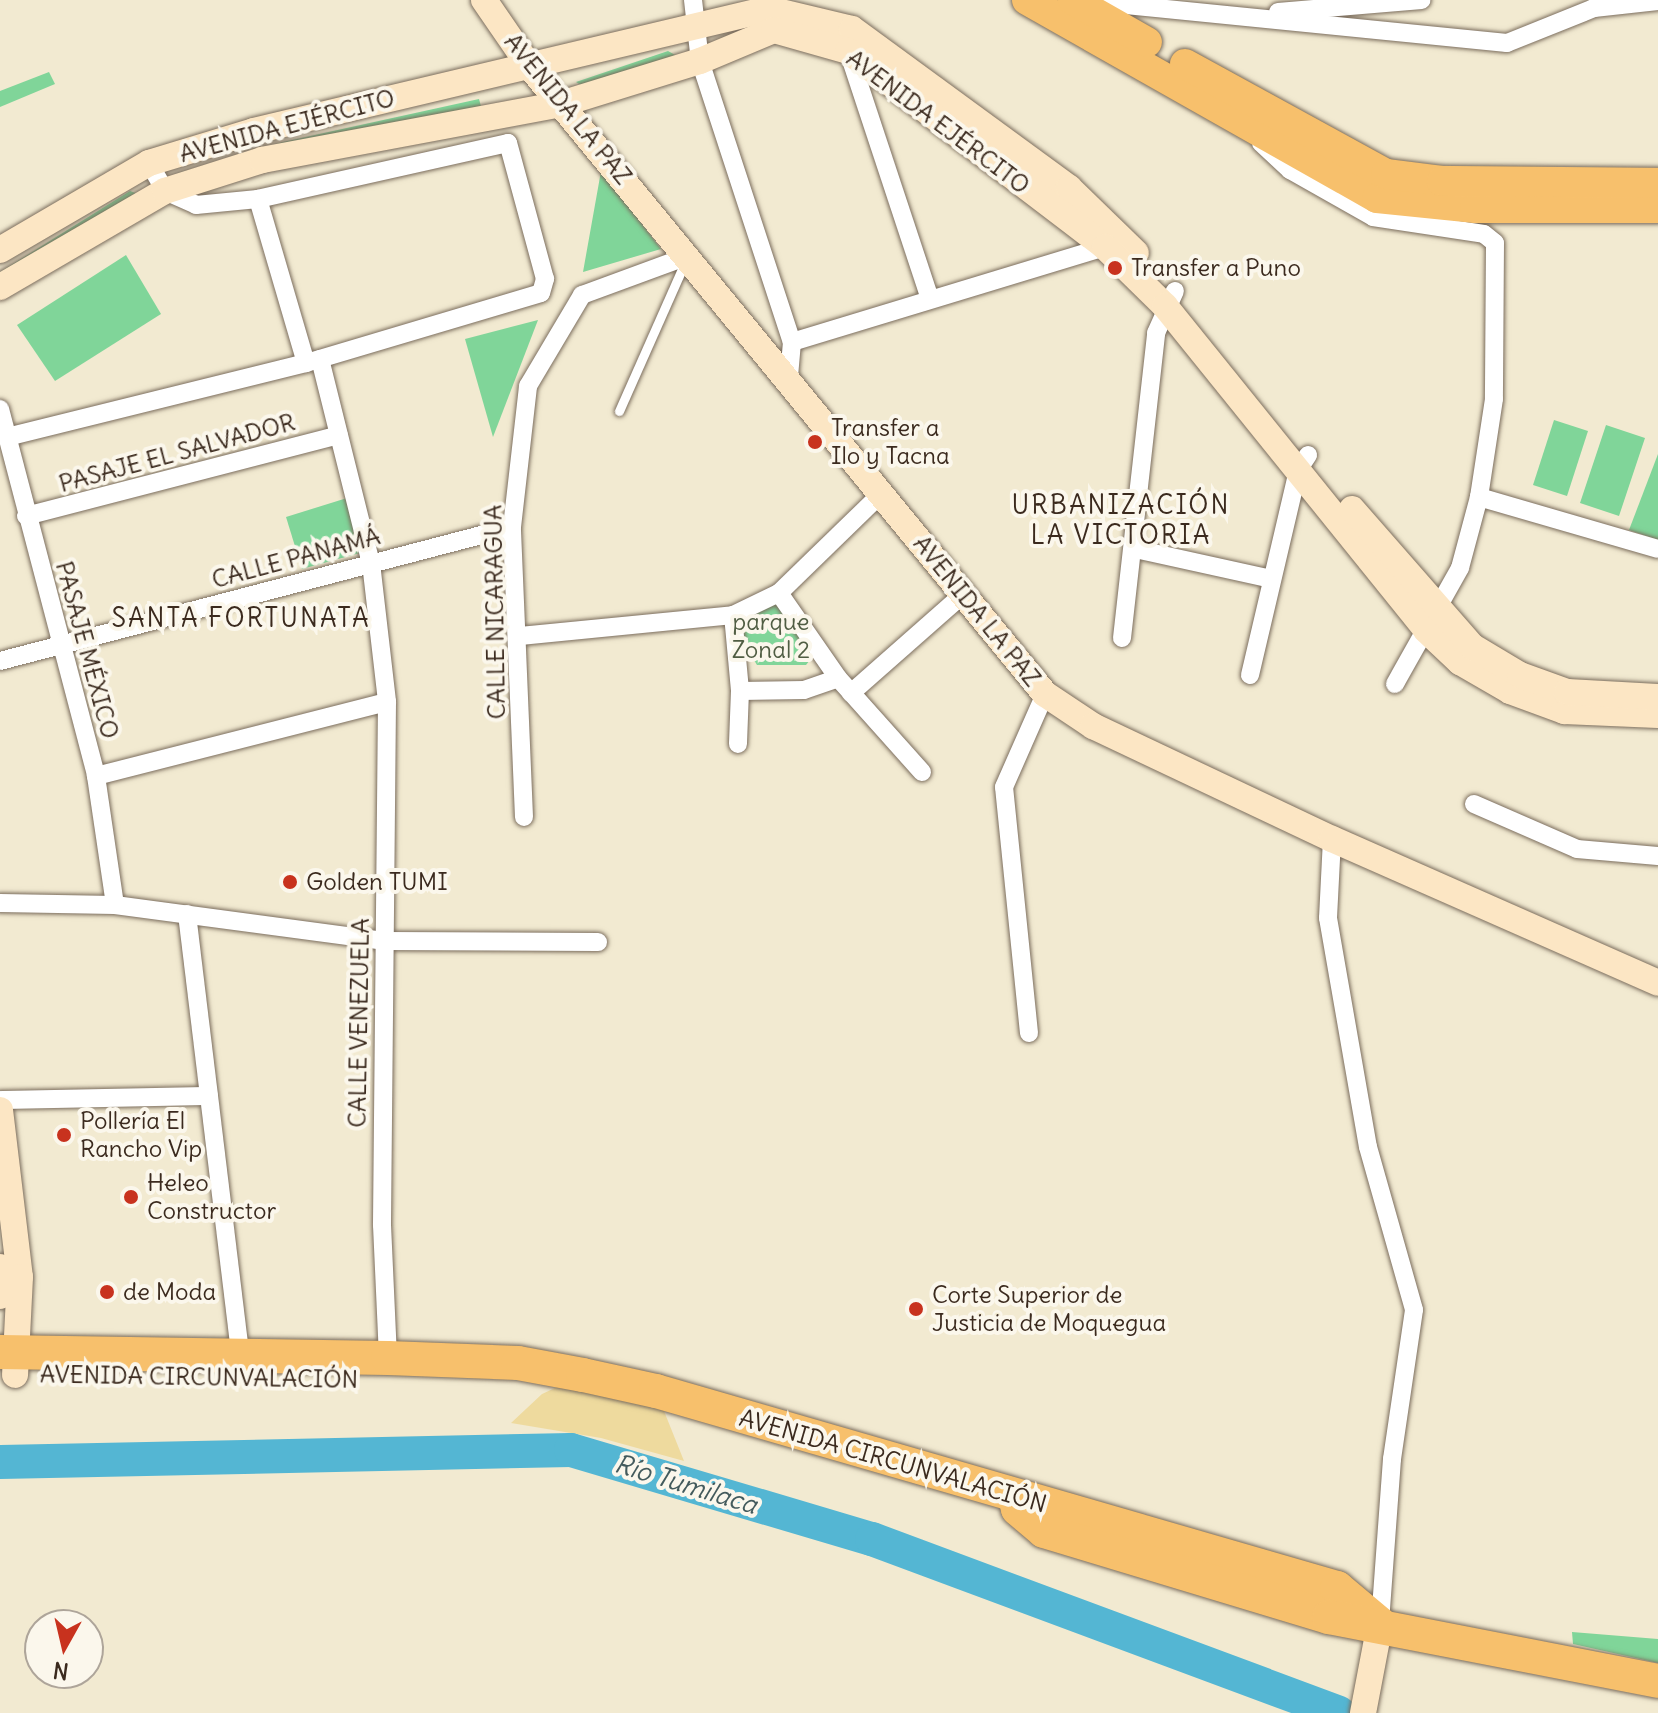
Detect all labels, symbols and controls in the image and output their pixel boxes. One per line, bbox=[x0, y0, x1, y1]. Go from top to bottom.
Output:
street label: AVENIDA LA PAZ bbox=[498, 28, 638, 190]
street label: AVENIDA EJÉRCITO bbox=[841, 44, 1035, 200]
street label: AVENIDA EJÉRCITO bbox=[176, 83, 398, 169]
place label: Transfer a Puno bbox=[1131, 254, 1301, 282]
marker: Transfer a Puno bbox=[1106, 259, 1124, 277]
street label: PASAJE EL SALVADOR bbox=[56, 408, 298, 498]
place label: Transfer a Ilo y Tacna bbox=[831, 414, 950, 470]
marker: Transfer a Ilo y Tacna bbox=[806, 433, 824, 451]
district label: URBANIZACIÓN LA VICTORIA bbox=[1012, 489, 1230, 550]
street label: CALLE NICARAGUA bbox=[479, 504, 511, 720]
street label: CALLE PANAMÁ bbox=[209, 522, 383, 594]
street label: AVENIDA LA PAZ bbox=[907, 530, 1047, 692]
street label: PASAJE MÉXICO bbox=[49, 558, 125, 742]
district label: SANTA FORTUNATA bbox=[111, 602, 371, 634]
park label: parque Zonal 2 bbox=[732, 608, 810, 664]
place label: Golden TUMI bbox=[306, 868, 448, 896]
marker: Golden TUMI bbox=[281, 873, 299, 891]
street label: CALLE VENEZUELA bbox=[343, 918, 375, 1128]
place label: Pollería El Rancho Vip bbox=[80, 1107, 202, 1163]
marker: Pollería El Rancho Vip bbox=[55, 1126, 73, 1144]
place label: Heleo Constructor bbox=[147, 1169, 276, 1225]
marker: Heleo Constructor bbox=[122, 1188, 140, 1206]
place label: de Moda bbox=[123, 1278, 216, 1306]
place label: Corte Superior de Justicia de Moquegua bbox=[932, 1281, 1166, 1337]
marker: de Moda bbox=[98, 1283, 116, 1301]
marker: Corte Superior de Justicia de Moquegua bbox=[907, 1300, 925, 1318]
street label: AVENIDA CIRCUNVALACIÓN bbox=[40, 1360, 358, 1394]
street label: AVENIDA CIRCUNVALACIÓN bbox=[736, 1403, 1050, 1519]
water label: Río Tumilaca bbox=[611, 1448, 761, 1520]
north arrow bbox=[24, 1609, 104, 1689]
text: N bbox=[51, 1656, 70, 1686]

